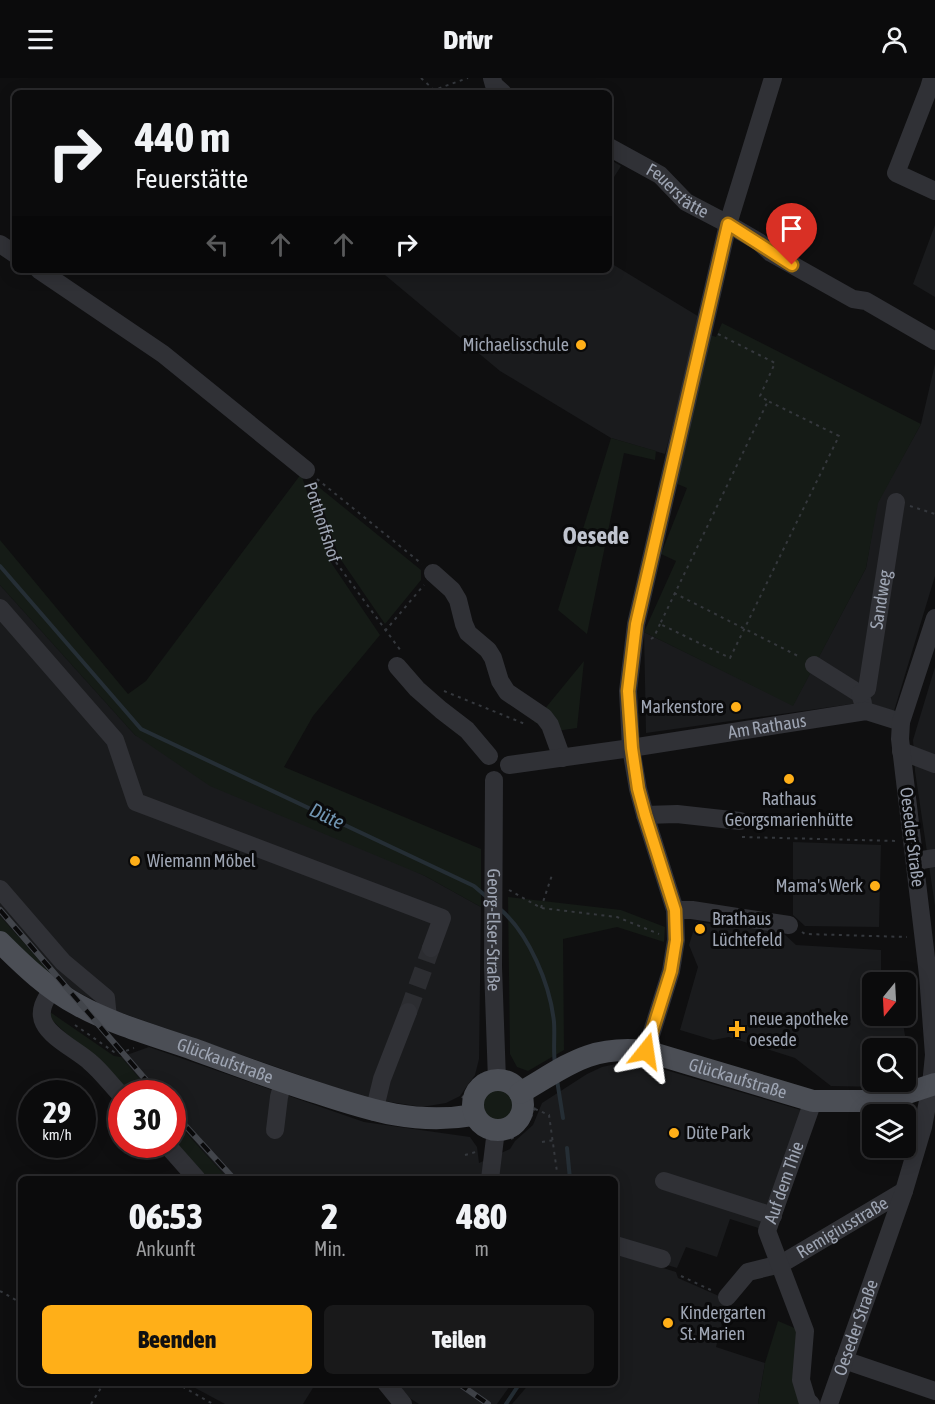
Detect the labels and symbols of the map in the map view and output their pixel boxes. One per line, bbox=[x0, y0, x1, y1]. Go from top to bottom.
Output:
street label: Feuerstätte bbox=[643, 159, 712, 222]
pin bbox=[766, 203, 817, 265]
place label: Michaelisschule bbox=[462, 334, 569, 355]
marker: Michaelisschule bbox=[574, 338, 588, 352]
street label: Potthoffshof bbox=[300, 479, 346, 565]
district label: Oesede bbox=[563, 522, 629, 549]
street label: Sandweg bbox=[865, 568, 895, 631]
place label: Markenstore bbox=[640, 696, 724, 717]
marker: Markenstore bbox=[729, 700, 743, 714]
street label: Am Rathaus bbox=[726, 710, 808, 743]
marker: Rathaus Georgsmarienhütte bbox=[782, 772, 796, 786]
street label: Oeseder Straße bbox=[896, 786, 929, 888]
place label: Rathaus Georgsmarienhütte bbox=[725, 788, 853, 830]
water label: Düte bbox=[306, 798, 348, 833]
place label: Wiemann Möbel bbox=[147, 850, 256, 871]
marker: Wiemann Möbel bbox=[128, 854, 142, 868]
street label: Georg-Elser-Straße bbox=[483, 869, 505, 992]
place label: Mama's Werk bbox=[776, 875, 863, 896]
marker: Mama's Werk bbox=[868, 879, 882, 893]
place label: Brathaus Lüchtefeld bbox=[712, 908, 783, 950]
marker: Brathaus Lüchtefeld bbox=[693, 922, 707, 936]
north arrow bbox=[862, 972, 916, 1026]
place label: neue apotheke oesede bbox=[749, 1008, 848, 1050]
position arrow bbox=[614, 1019, 678, 1083]
marker: neue apotheke oesede bbox=[730, 1022, 744, 1036]
street label: Glückaufstraße bbox=[174, 1033, 276, 1087]
street label: Glückaufstraße bbox=[686, 1053, 789, 1103]
speed limit sign: 30 bbox=[108, 1080, 186, 1158]
place label: Düte Park bbox=[686, 1122, 751, 1143]
marker: Düte Park bbox=[667, 1126, 681, 1140]
street label: Auf dem Thie bbox=[759, 1139, 808, 1226]
street label: Remigiusstraße bbox=[793, 1192, 892, 1262]
street label: Oeseder Straße bbox=[829, 1277, 882, 1378]
place label: Kindergarten St. Marien bbox=[680, 1302, 766, 1344]
marker: Kindergarten St. Marien bbox=[661, 1316, 675, 1330]

